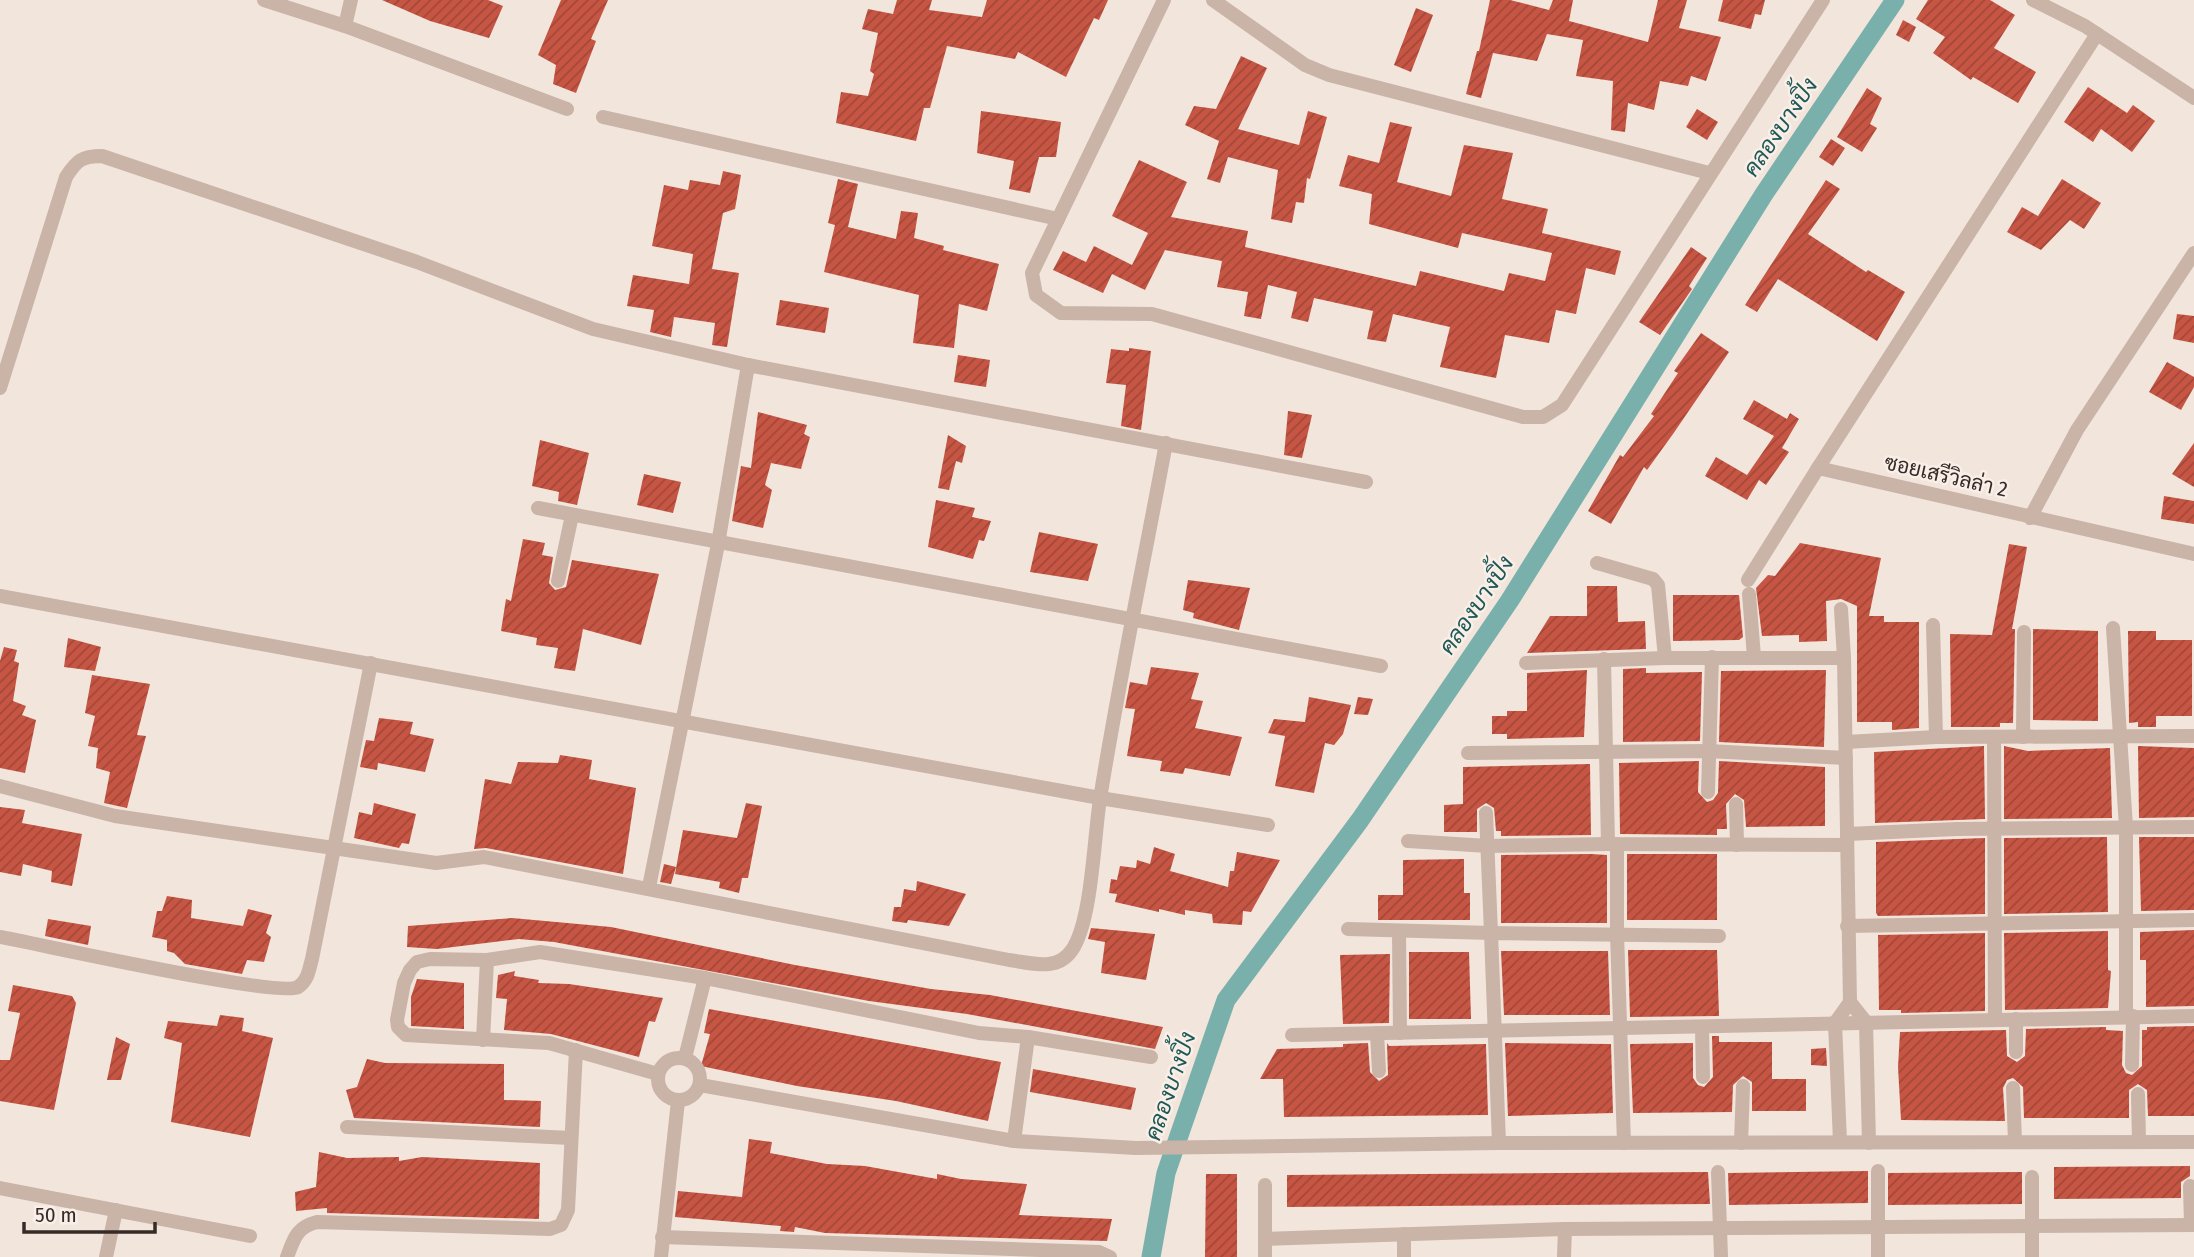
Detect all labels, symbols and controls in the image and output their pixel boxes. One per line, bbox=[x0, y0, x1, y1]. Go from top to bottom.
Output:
water label: คลองบางปิ้ง bbox=[1731, 68, 1823, 182]
street label: ซอยเสรีวิลล่า 2 bbox=[1882, 449, 2010, 503]
water label: คลองบางปิ้ง bbox=[1427, 546, 1519, 660]
water label: คลองบางปิ้ง bbox=[1132, 1026, 1202, 1144]
scale bar bbox=[24, 1190, 156, 1234]
text: 50 m bbox=[35, 1202, 77, 1228]

